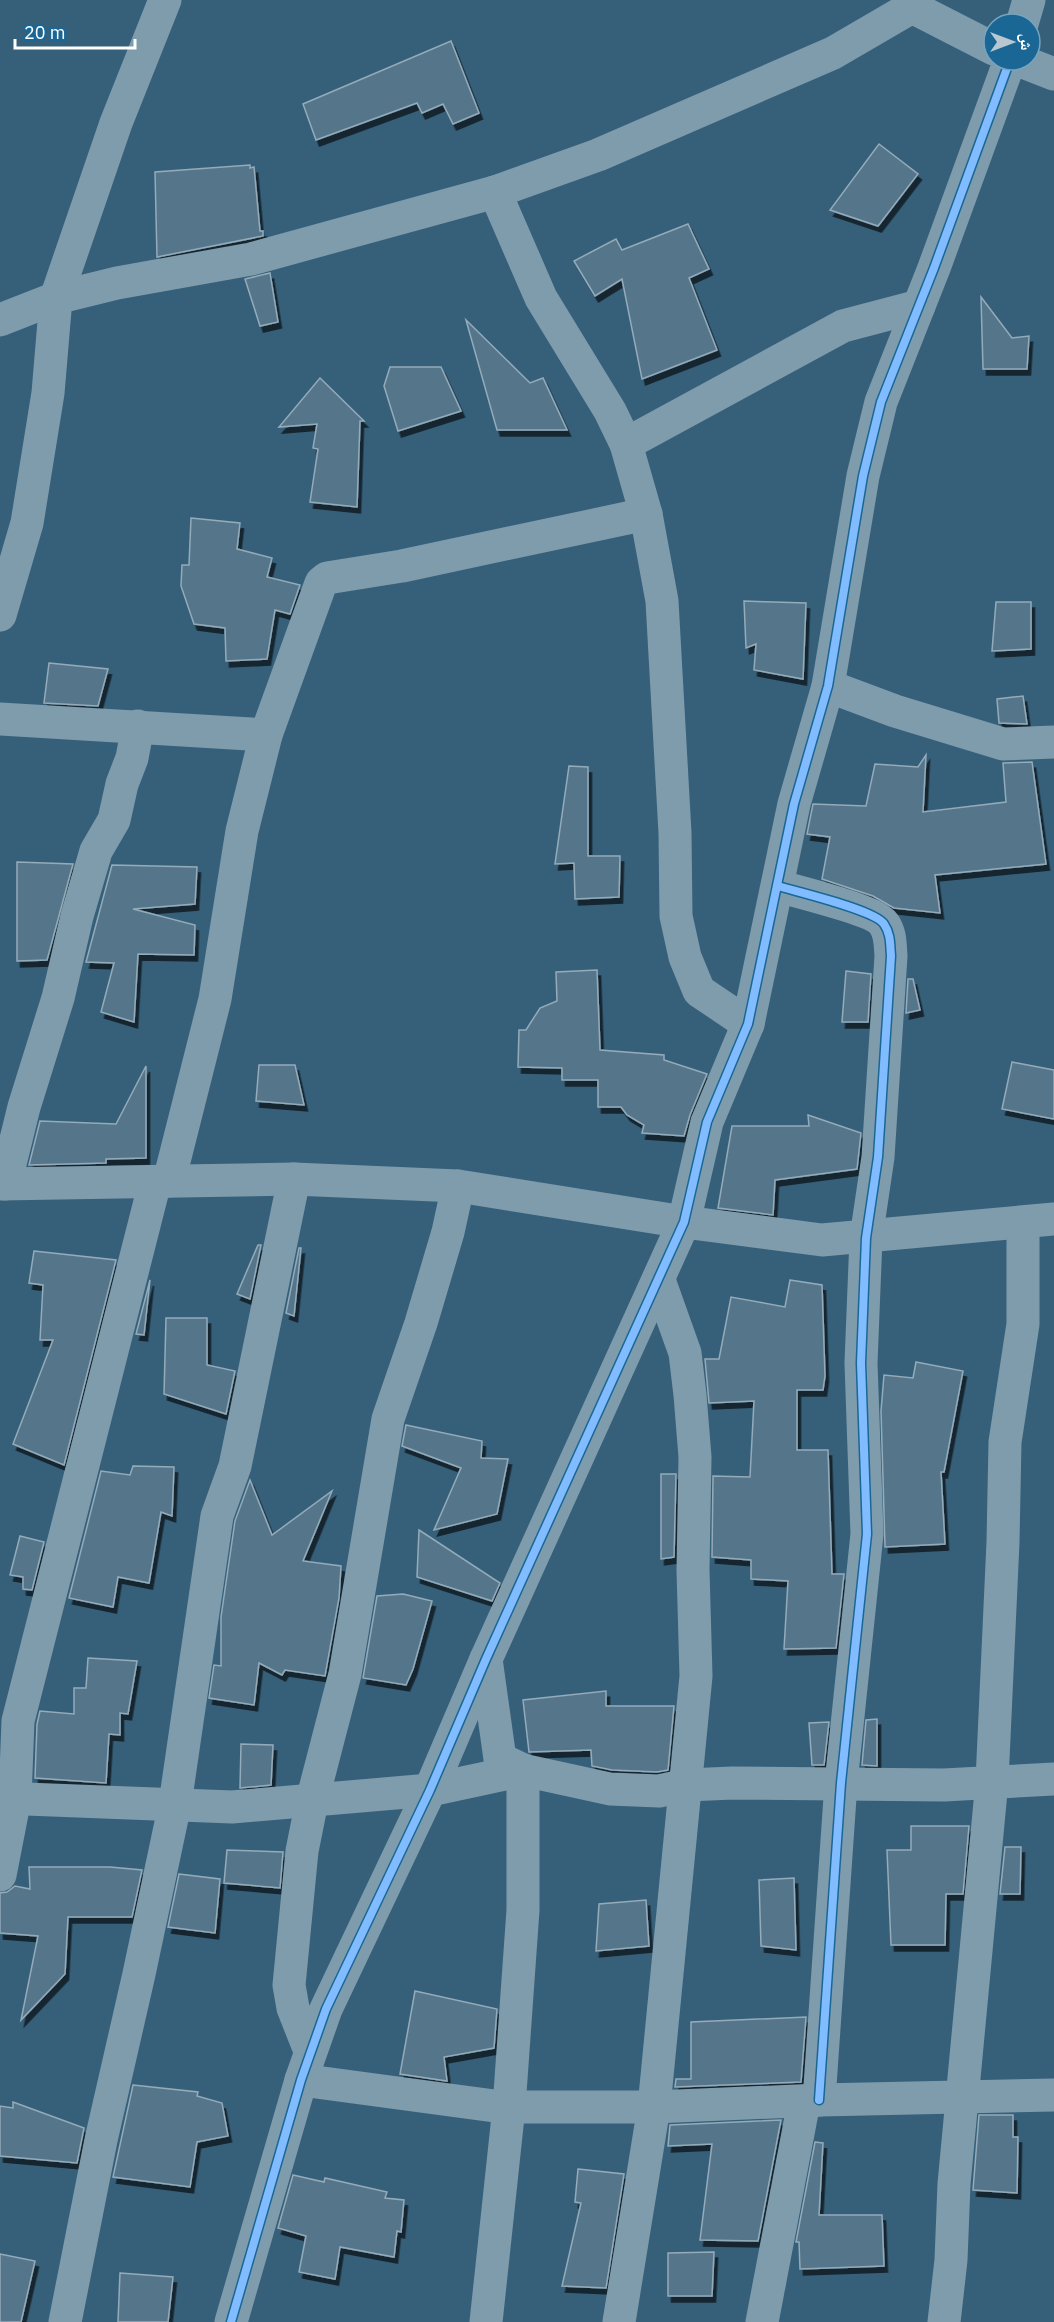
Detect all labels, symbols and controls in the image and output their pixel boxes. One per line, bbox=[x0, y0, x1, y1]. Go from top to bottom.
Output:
scale bar bbox=[15, 12, 135, 50]
north arrow bbox=[982, 12, 1042, 72]
text: 20 m bbox=[24, 21, 66, 44]
text: ش bbox=[1017, 34, 1037, 51]

